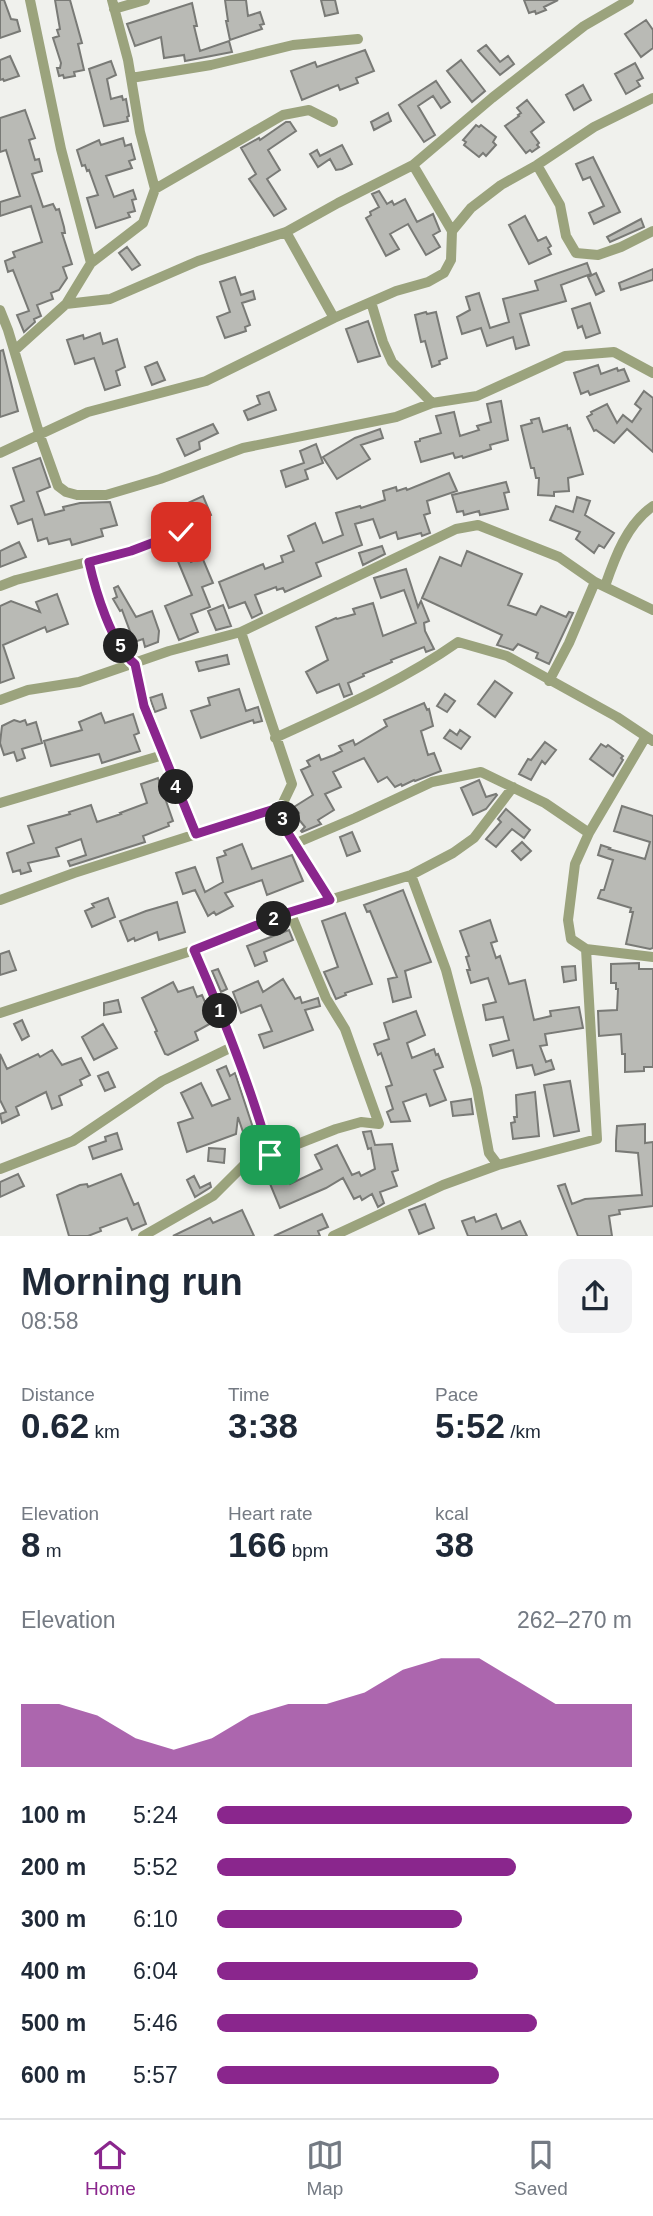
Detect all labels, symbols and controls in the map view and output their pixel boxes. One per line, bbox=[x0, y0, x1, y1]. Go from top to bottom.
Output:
pin bbox=[151, 502, 211, 562]
icon: check bbox=[162, 513, 200, 551]
pin: 5 bbox=[104, 628, 138, 664]
text: 5 bbox=[115, 635, 126, 656]
pin: 4 bbox=[158, 770, 194, 804]
text: 4 bbox=[170, 776, 181, 797]
pin: 3 bbox=[266, 802, 300, 836]
text: 3 bbox=[277, 808, 288, 829]
pin: 2 bbox=[256, 902, 292, 936]
text: 2 bbox=[268, 908, 279, 929]
pin: 1 bbox=[202, 993, 238, 1028]
text: 1 bbox=[214, 1000, 225, 1021]
pin bbox=[240, 1125, 300, 1185]
icon: arrive bbox=[251, 1136, 289, 1174]
button: share bbox=[558, 1259, 632, 1333]
text: Morning run bbox=[21, 1261, 243, 1303]
text: 08:58 bbox=[21, 1308, 79, 1334]
text: Distance bbox=[21, 1384, 95, 1405]
text: Time bbox=[228, 1384, 270, 1405]
text: Pace bbox=[435, 1384, 478, 1405]
text: 0.62 bbox=[21, 1406, 89, 1445]
text: 3:38 bbox=[228, 1406, 298, 1445]
text: 5:52 bbox=[435, 1406, 505, 1445]
text: km bbox=[89, 1421, 120, 1442]
text: /km bbox=[505, 1421, 541, 1442]
text: Elevation bbox=[21, 1503, 99, 1524]
text: Heart rate bbox=[228, 1503, 312, 1524]
text: kcal bbox=[435, 1503, 469, 1524]
text: 8 bbox=[21, 1525, 40, 1564]
text: 166 bbox=[228, 1525, 286, 1564]
text: 38 bbox=[435, 1525, 474, 1564]
text: m bbox=[40, 1540, 62, 1561]
text: bpm bbox=[286, 1540, 329, 1561]
text: Elevation bbox=[21, 1607, 116, 1633]
text: 262–270 m bbox=[517, 1607, 632, 1633]
text: 100 m bbox=[21, 1802, 86, 1828]
text: 5:24 bbox=[133, 1802, 178, 1828]
text: 200 m bbox=[21, 1854, 86, 1880]
text: 5:52 bbox=[133, 1854, 178, 1880]
text: 300 m bbox=[21, 1906, 86, 1932]
text: 6:10 bbox=[133, 1906, 178, 1932]
text: 400 m bbox=[21, 1958, 86, 1984]
text: 6:04 bbox=[133, 1958, 178, 1984]
text: 500 m bbox=[21, 2010, 86, 2036]
text: 5:46 bbox=[133, 2010, 178, 2036]
text: 600 m bbox=[21, 2062, 86, 2088]
text: 5:57 bbox=[133, 2062, 178, 2088]
tab: Home bbox=[85, 2136, 136, 2200]
tab: Map bbox=[306, 2136, 344, 2200]
tab: Saved bbox=[514, 2136, 568, 2200]

